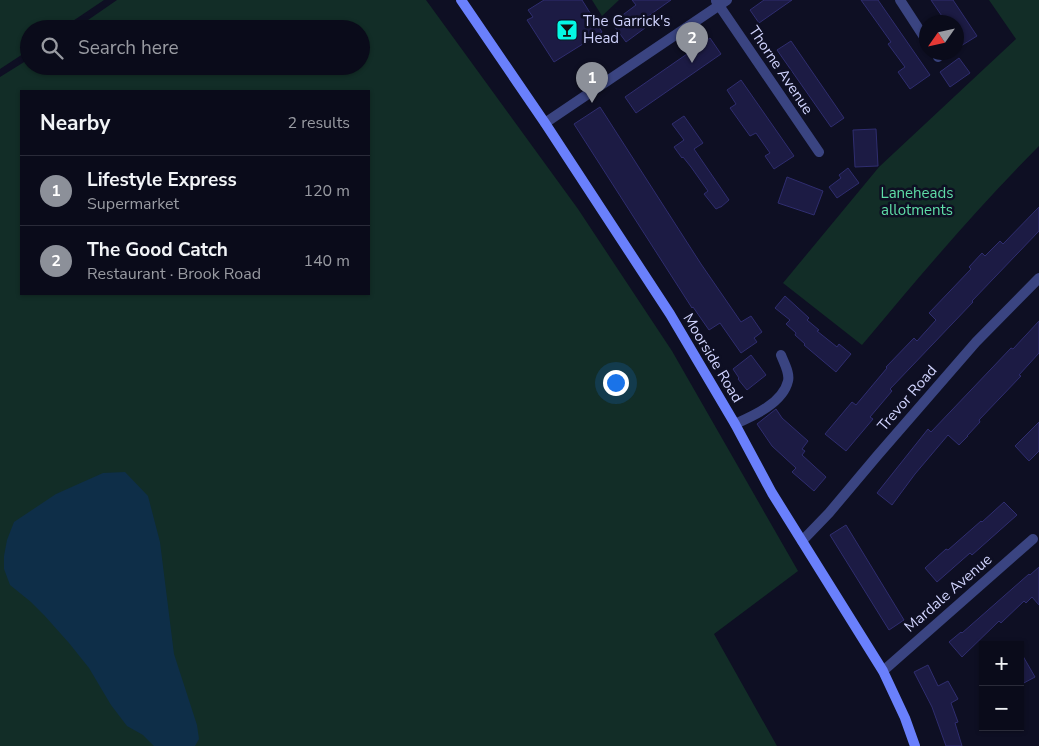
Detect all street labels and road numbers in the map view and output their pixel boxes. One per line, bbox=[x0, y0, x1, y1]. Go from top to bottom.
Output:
street label: Thorne Avenue bbox=[744, 22, 818, 118]
street label: Moorside Road bbox=[678, 310, 748, 406]
street label: Trevor Road bbox=[873, 361, 941, 435]
street label: Mardale Avenue bbox=[900, 549, 996, 637]

